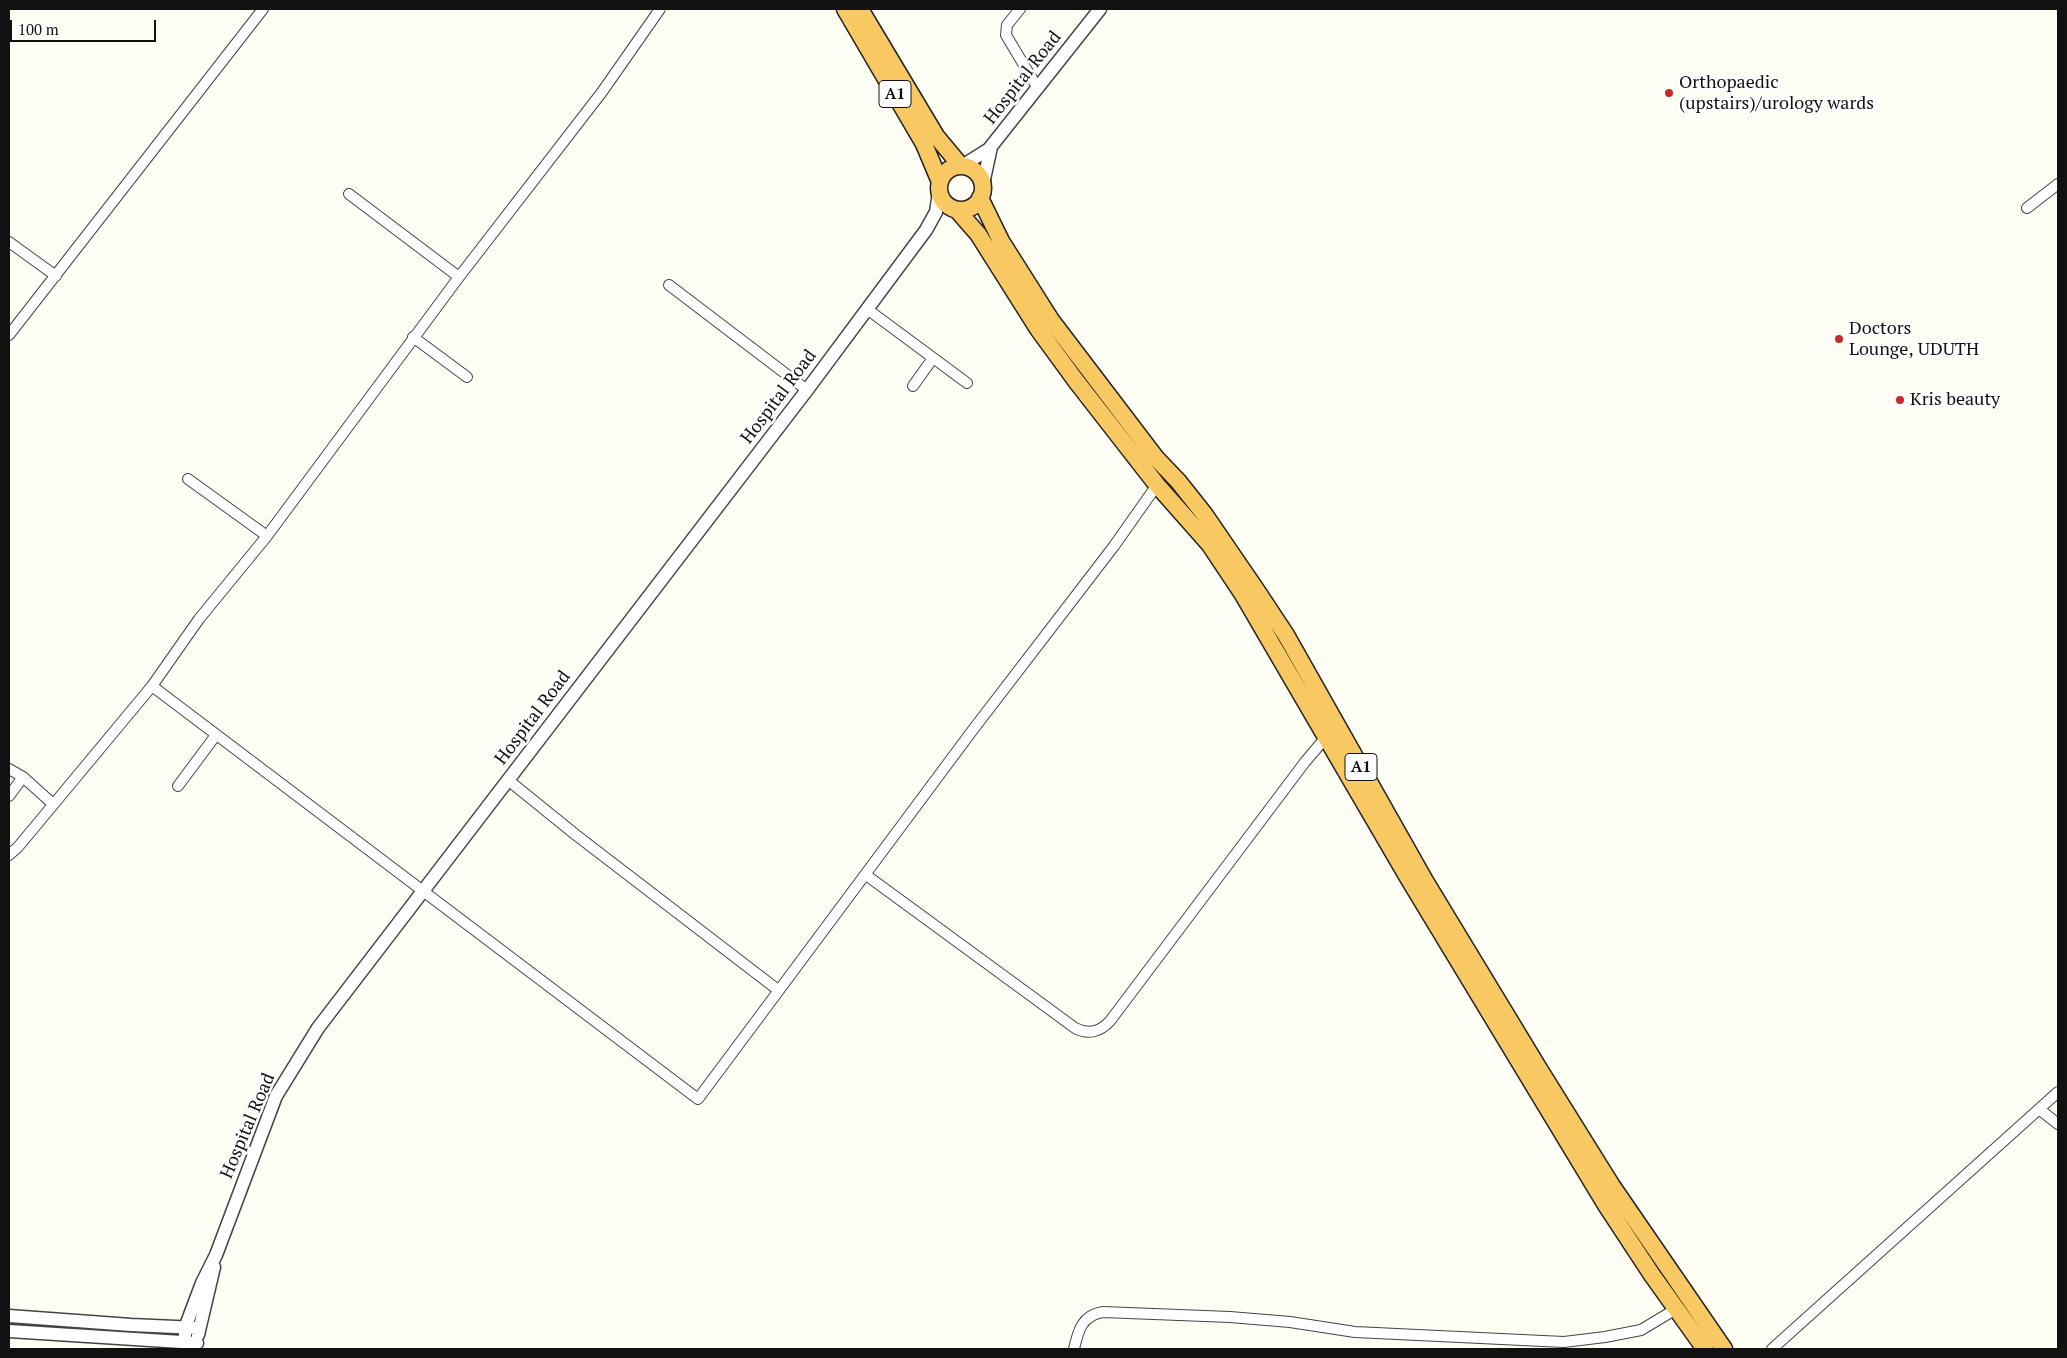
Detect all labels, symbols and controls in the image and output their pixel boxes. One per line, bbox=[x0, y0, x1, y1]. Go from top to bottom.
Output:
scale bar bbox=[12, 10, 159, 42]
text: 100 m bbox=[18, 19, 59, 39]
street label: Hospital Road bbox=[980, 27, 1066, 129]
place label: Orthopaedic (upstairs)/urology wards bbox=[1679, 72, 1874, 115]
road number: A1 bbox=[879, 80, 911, 108]
marker: Orthopaedic (upstairs)/urology wards bbox=[1663, 87, 1675, 99]
place label: Doctors Lounge, UDUTH bbox=[1849, 318, 1979, 360]
marker: Doctors Lounge, UDUTH bbox=[1833, 333, 1845, 345]
street label: Hospital Road bbox=[737, 346, 821, 448]
place label: Kris beauty bbox=[1910, 389, 2000, 411]
marker: Kris beauty bbox=[1894, 394, 1906, 406]
street label: Hospital Road bbox=[491, 667, 575, 769]
road number: A1 bbox=[1345, 754, 1377, 780]
street label: Hospital Road bbox=[216, 1070, 280, 1182]

